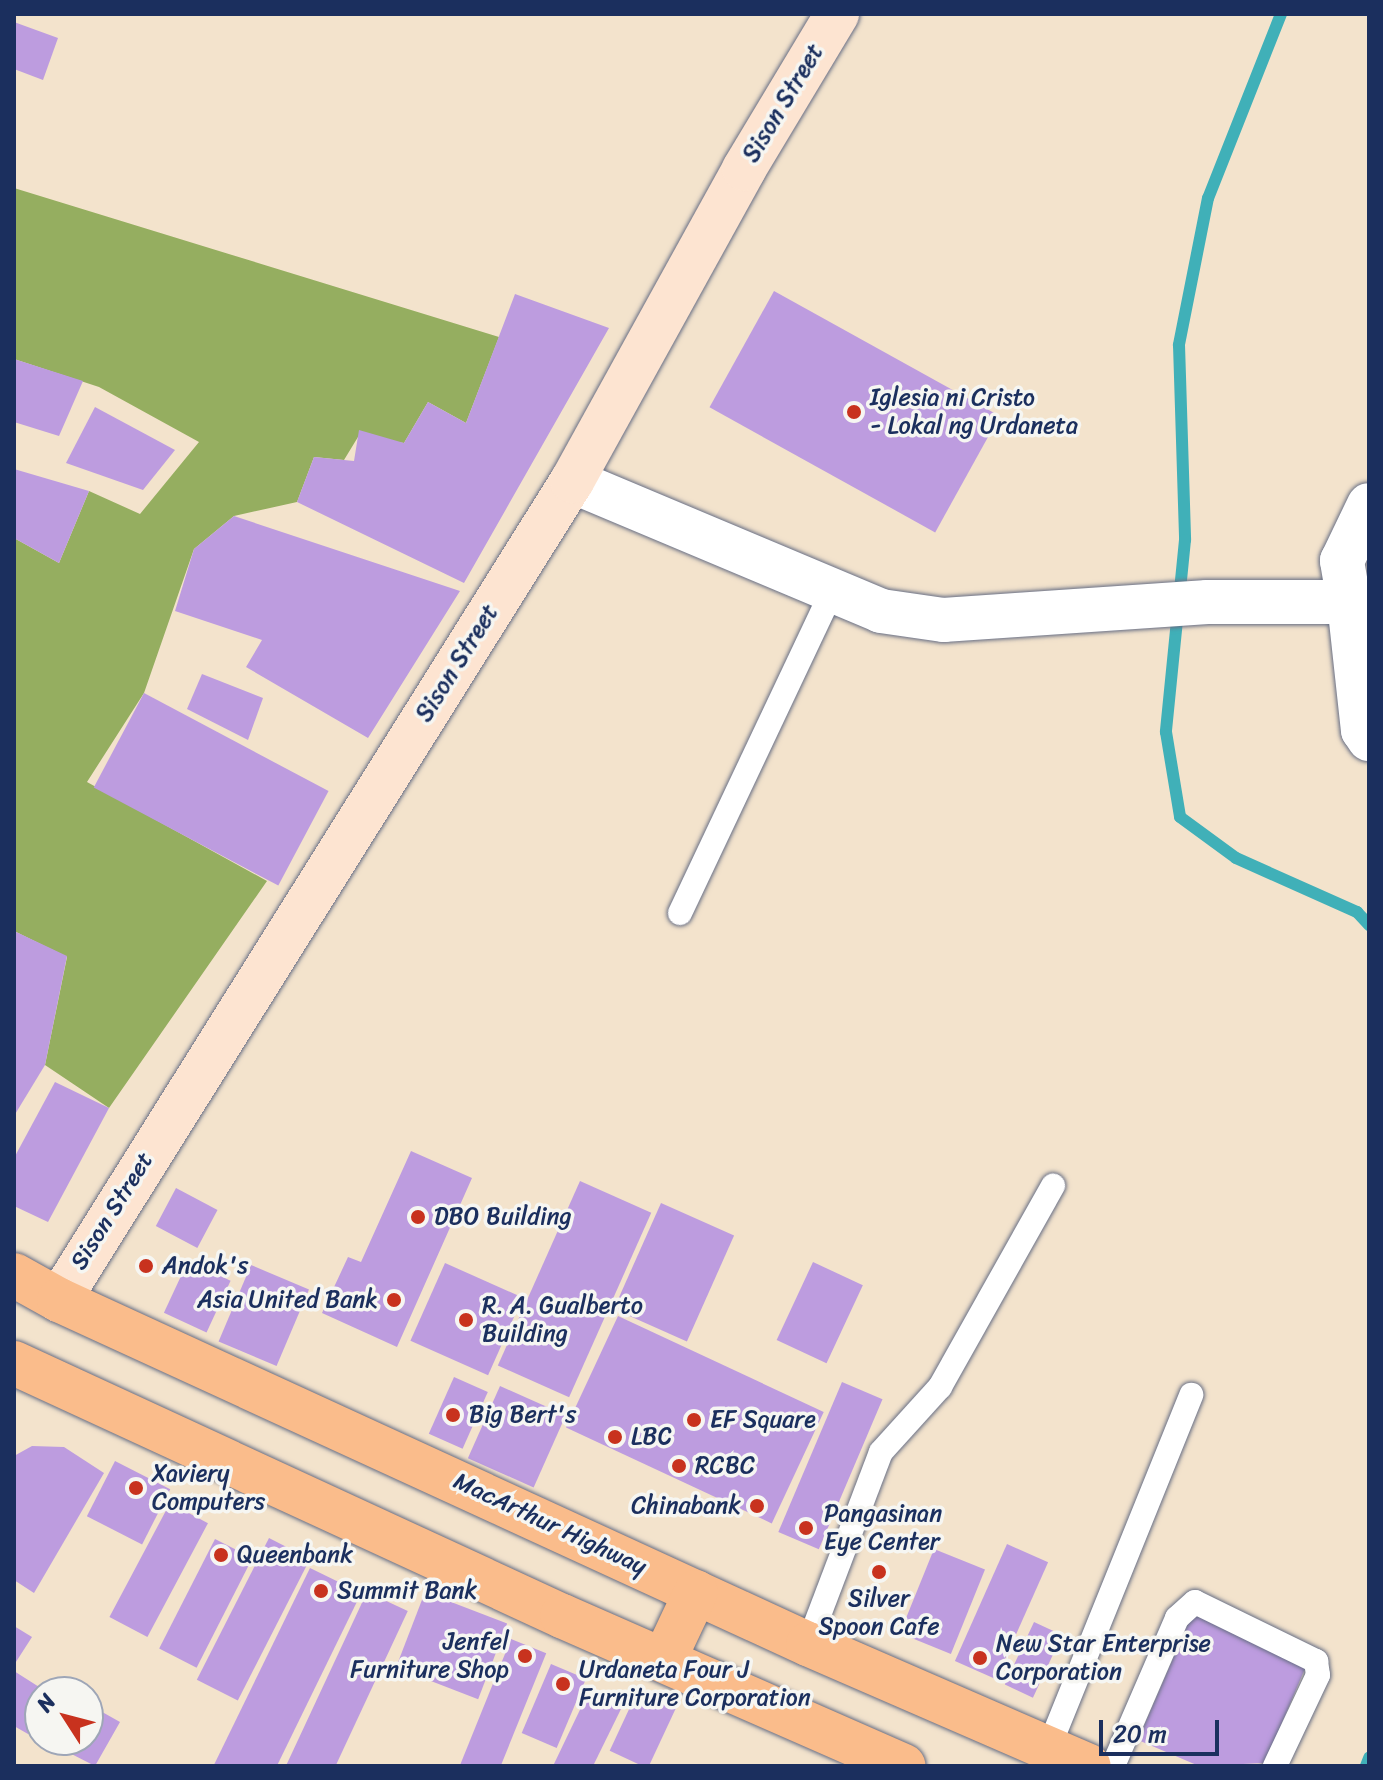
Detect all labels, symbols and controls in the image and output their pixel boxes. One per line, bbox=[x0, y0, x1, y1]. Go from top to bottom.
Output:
street label: Sison Street bbox=[736, 38, 830, 168]
place label: Iglesia ni Cristo - Lokal ng Urdaneta bbox=[870, 384, 1078, 440]
marker: Iglesia ni Cristo - Lokal ng Urdaneta bbox=[845, 403, 863, 421]
street label: Sison Street bbox=[409, 599, 505, 727]
street label: Sison Street bbox=[64, 1147, 160, 1275]
place label: DBO Building bbox=[434, 1203, 571, 1231]
marker: DBO Building bbox=[409, 1208, 427, 1226]
place label: Andok's bbox=[162, 1252, 248, 1280]
marker: Andok's bbox=[137, 1257, 155, 1275]
place label: Asia United Bank bbox=[196, 1286, 378, 1314]
marker: Asia United Bank bbox=[385, 1291, 403, 1309]
place label: R. A. Gualberto Building bbox=[482, 1292, 643, 1348]
marker: R. A. Gualberto Building bbox=[457, 1311, 475, 1329]
place label: Big Bert's bbox=[469, 1401, 576, 1429]
marker: Big Bert's bbox=[444, 1406, 462, 1424]
place label: EF Square bbox=[710, 1406, 816, 1434]
marker: EF Square bbox=[685, 1411, 703, 1429]
place label: LBC bbox=[631, 1423, 672, 1451]
marker: LBC bbox=[606, 1428, 624, 1446]
place label: RCBC bbox=[695, 1452, 755, 1480]
marker: RCBC bbox=[670, 1457, 688, 1475]
place label: Xaviery Computers bbox=[152, 1460, 265, 1516]
street label: MacArthur Highway bbox=[449, 1467, 651, 1581]
marker: Xaviery Computers bbox=[127, 1479, 145, 1497]
place label: Chinabank bbox=[631, 1492, 741, 1520]
marker: Chinabank bbox=[748, 1497, 766, 1515]
place label: Pangasinan Eye Center bbox=[824, 1500, 942, 1556]
marker: Pangasinan Eye Center bbox=[795, 1517, 817, 1539]
place label: Queenbank bbox=[237, 1541, 353, 1569]
marker: Queenbank bbox=[212, 1546, 230, 1564]
marker: Silver Spoon Cafe bbox=[870, 1563, 888, 1581]
place label: Summit Bank bbox=[337, 1577, 477, 1605]
marker: Summit Bank bbox=[312, 1582, 330, 1600]
place label: Silver Spoon Cafe bbox=[818, 1585, 940, 1641]
place label: Jenfel Furniture Shop bbox=[350, 1628, 509, 1684]
place label: New Star Enterprise Corporation bbox=[996, 1630, 1211, 1686]
marker: Jenfel Furniture Shop bbox=[516, 1647, 534, 1665]
marker: New Star Enterprise Corporation bbox=[971, 1649, 989, 1667]
place label: Urdaneta Four J Furniture Corporation bbox=[579, 1656, 811, 1712]
marker: Urdaneta Four J Furniture Corporation bbox=[554, 1675, 572, 1693]
north arrow bbox=[24, 1676, 104, 1756]
text: N bbox=[26, 1685, 66, 1720]
scale bar bbox=[1103, 1704, 1223, 1754]
text: 20 m bbox=[1113, 1713, 1167, 1755]

